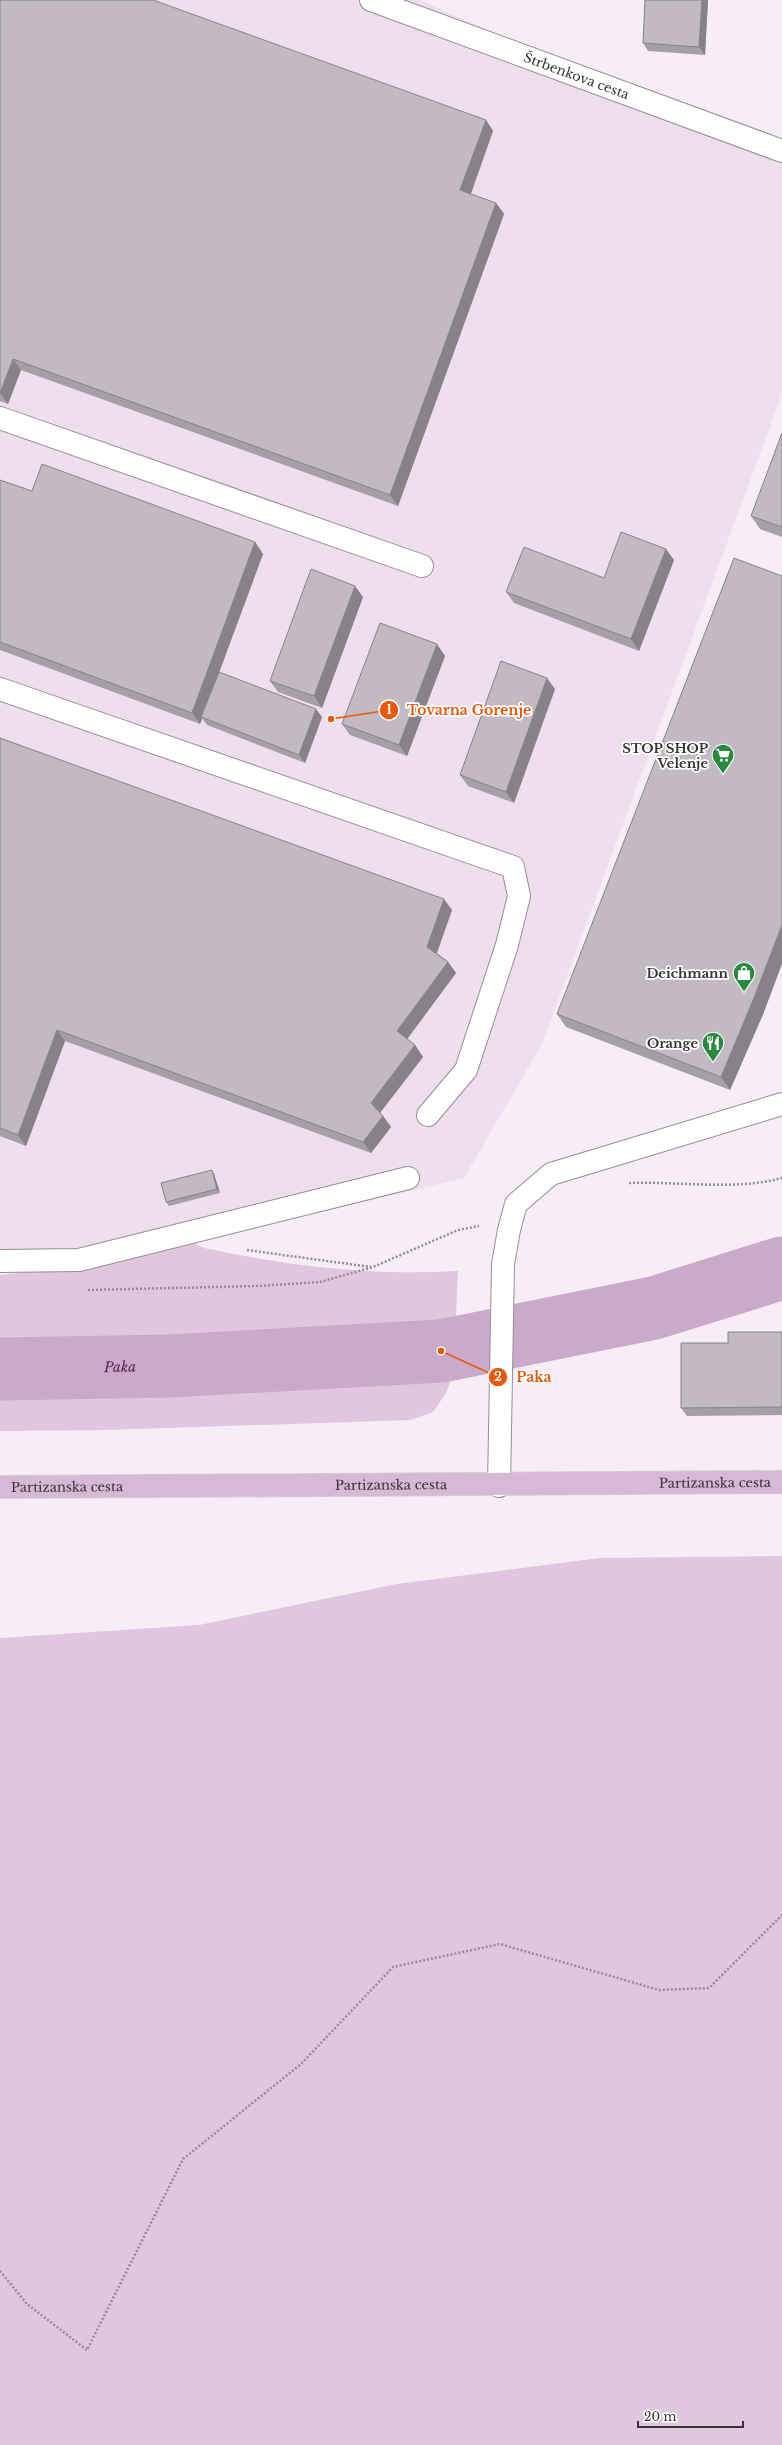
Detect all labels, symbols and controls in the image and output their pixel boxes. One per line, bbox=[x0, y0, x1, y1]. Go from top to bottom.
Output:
street label: Štrbenkova cesta bbox=[521, 48, 632, 103]
callout: Tovarna Gorenje bbox=[379, 697, 539, 723]
text: Tovarna Gorenje bbox=[407, 701, 531, 719]
text: 1 bbox=[386, 702, 392, 717]
place label: STOP SHOP Velenje bbox=[622, 740, 709, 772]
supermarket icon: STOP SHOP Velenje bbox=[710, 742, 736, 775]
shop icon: Deichmann bbox=[731, 960, 757, 993]
place label: Deichmann bbox=[646, 965, 729, 982]
restaurant icon: Orange bbox=[700, 1030, 726, 1063]
place label: Orange bbox=[647, 1035, 698, 1052]
water label: Paka bbox=[103, 1358, 136, 1376]
callout: Paka bbox=[488, 1364, 560, 1390]
text: Paka bbox=[516, 1368, 552, 1386]
text: 2 bbox=[494, 1369, 502, 1384]
street label: Partizanska cesta bbox=[659, 1474, 772, 1491]
street label: Partizanska cesta bbox=[335, 1476, 448, 1493]
street label: Partizanska cesta bbox=[11, 1478, 124, 1495]
scale bar bbox=[638, 2403, 743, 2429]
text: 20 m bbox=[644, 2409, 676, 2424]

